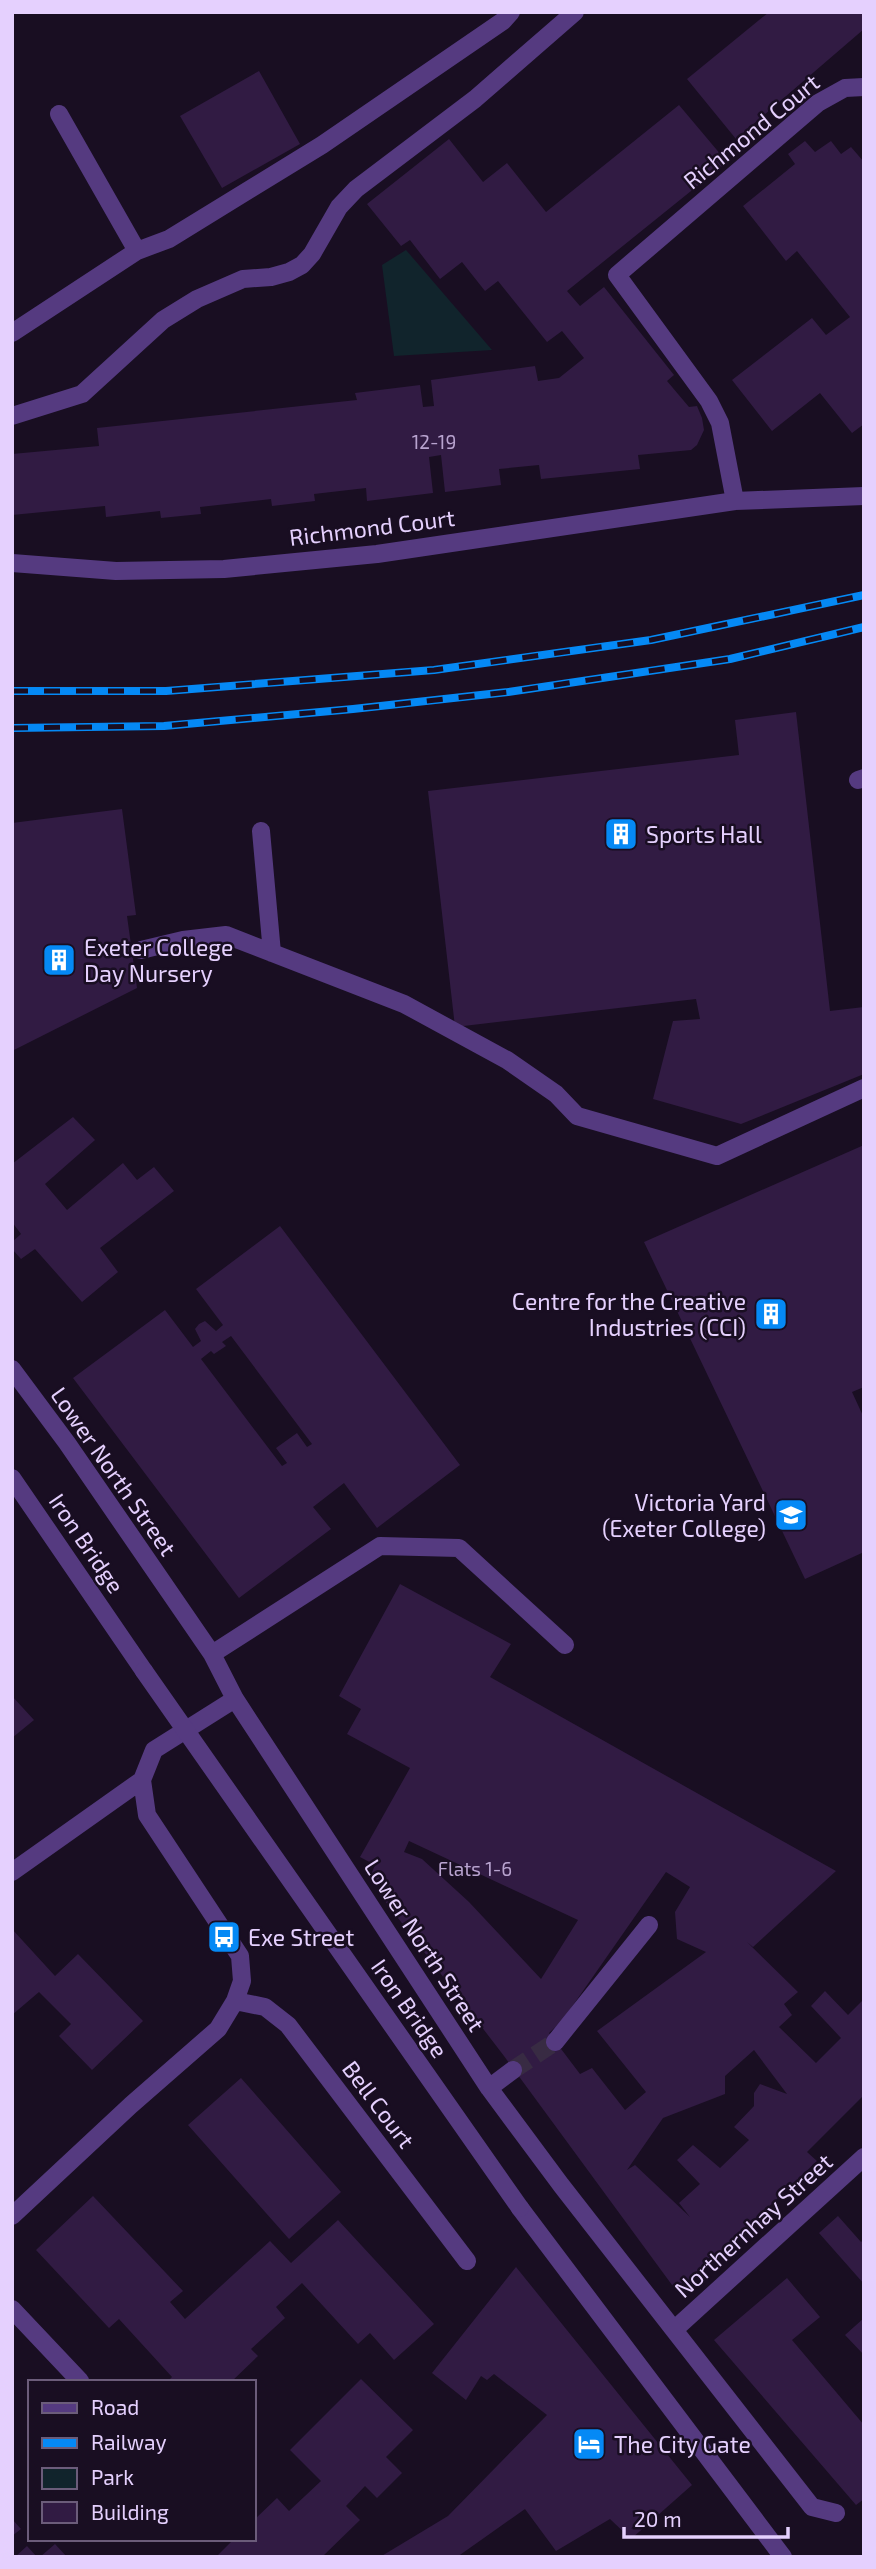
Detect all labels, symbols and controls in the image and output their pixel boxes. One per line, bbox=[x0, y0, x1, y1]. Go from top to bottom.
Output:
street label: Richmond Court bbox=[677, 68, 825, 194]
house number: 12-19 bbox=[412, 430, 456, 453]
street label: Richmond Court bbox=[288, 503, 457, 551]
building icon: Sports Hall bbox=[602, 815, 640, 853]
place label: Sports Hall bbox=[646, 820, 762, 848]
place label: Exeter College Day Nursery bbox=[84, 933, 233, 987]
building icon: Exeter College Day Nursery bbox=[40, 941, 78, 979]
place label: Centre for the Creative Industries (CCI) bbox=[512, 1287, 746, 1341]
building icon: Centre for the Creative Industries (CCI) bbox=[752, 1295, 790, 1333]
street label: Lower North Street bbox=[45, 1381, 183, 1561]
street label: Iron Bridge bbox=[44, 1488, 130, 1598]
place label: Victoria Yard (Exeter College) bbox=[602, 1488, 766, 1542]
school or university icon: Victoria Yard (Exeter College) bbox=[772, 1496, 810, 1534]
street label: Lower North Street bbox=[359, 1854, 491, 2036]
house number: Flats 1-6 bbox=[438, 1857, 512, 1880]
bus stop icon: Exe Street bbox=[205, 1918, 243, 1956]
place label: Exe Street bbox=[248, 1923, 354, 1951]
street label: Iron Bridge bbox=[366, 1953, 454, 2063]
street label: Bell Court bbox=[337, 2055, 421, 2153]
street label: Northernhay Street bbox=[668, 2147, 838, 2303]
legend bbox=[28, 2380, 256, 2541]
text: Road bbox=[91, 2394, 139, 2419]
hotel icon: The City Gate bbox=[570, 2425, 608, 2463]
text: Railway bbox=[91, 2429, 167, 2454]
place label: The City Gate bbox=[614, 2430, 751, 2458]
text: Park bbox=[91, 2464, 134, 2489]
scale bar bbox=[624, 2496, 788, 2540]
text: Building bbox=[91, 2499, 169, 2524]
text: 20 m bbox=[634, 2506, 682, 2531]

